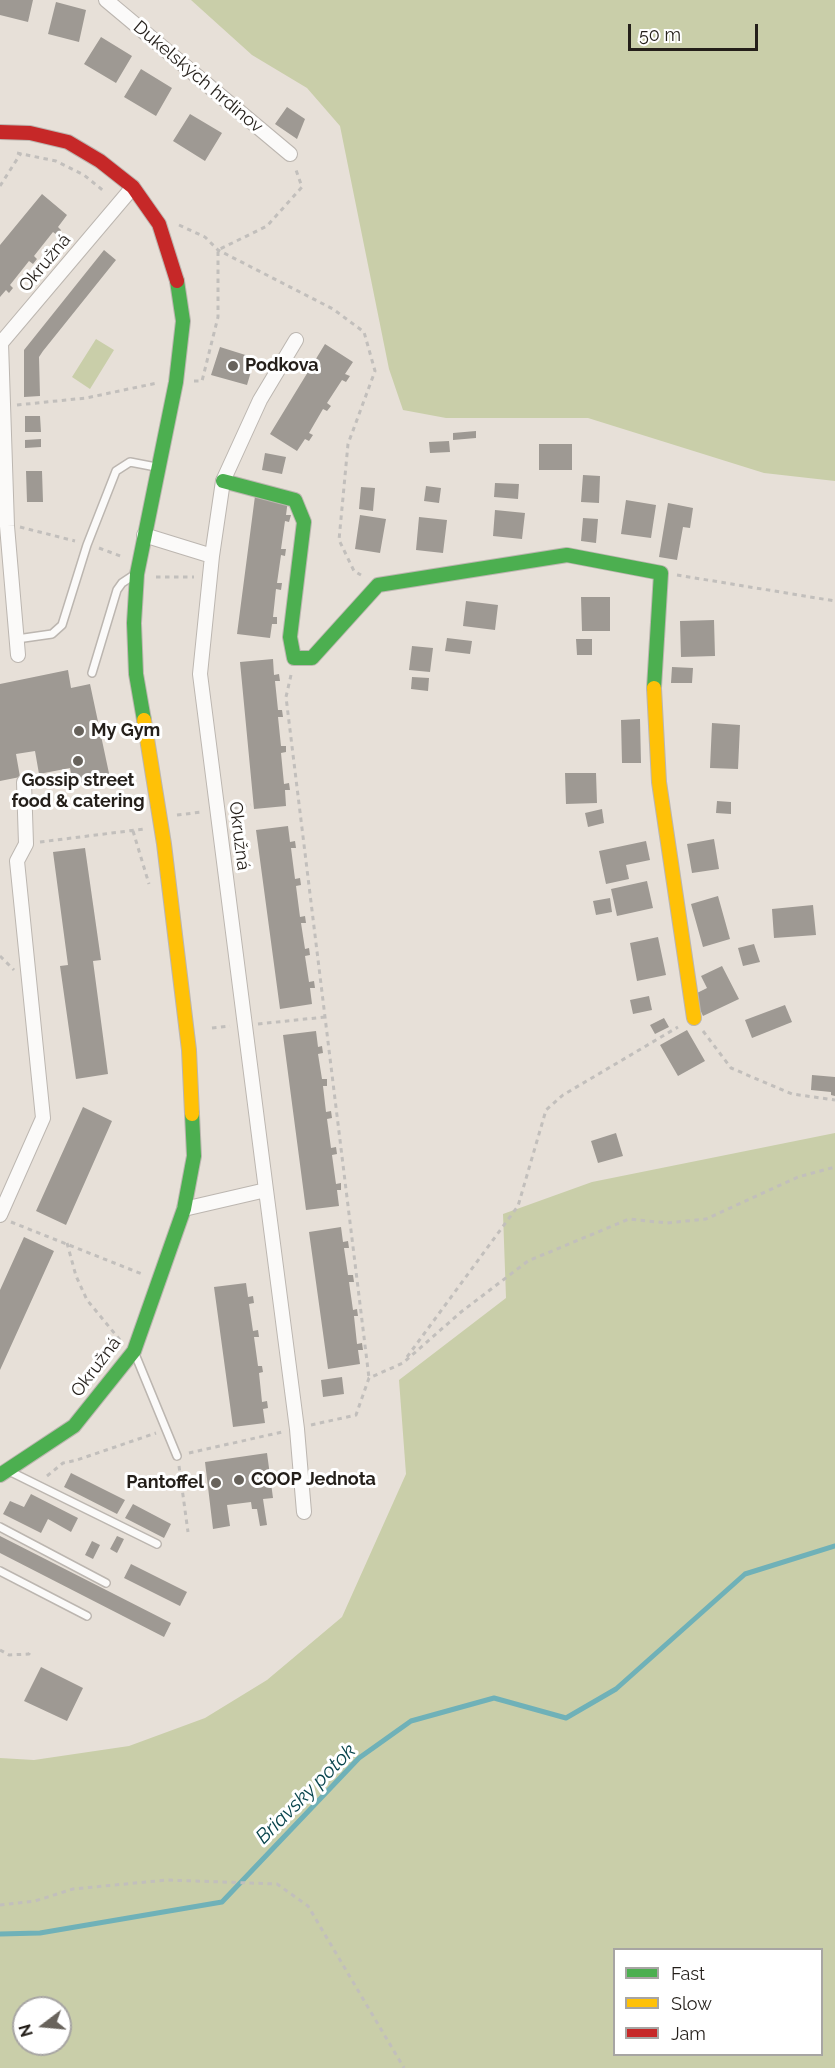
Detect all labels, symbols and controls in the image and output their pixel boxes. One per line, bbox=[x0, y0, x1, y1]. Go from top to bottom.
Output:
scale bar bbox=[631, 12, 762, 50]
street label: Dukelských hrdinov bbox=[129, 16, 267, 138]
text: 50 m bbox=[639, 24, 681, 45]
street label: Okružná bbox=[14, 230, 76, 296]
place label: Podkova bbox=[245, 355, 319, 377]
marker: Podkova bbox=[226, 359, 240, 373]
place label: My Gym bbox=[91, 720, 160, 742]
marker: My Gym bbox=[72, 724, 86, 738]
marker: Gossip street food & catering bbox=[71, 754, 85, 768]
place label: Gossip street food & catering bbox=[11, 770, 145, 812]
street label: Okružná bbox=[224, 800, 254, 872]
street label: Okružná bbox=[67, 1333, 125, 1401]
place label: COOP Jednota bbox=[251, 1469, 376, 1491]
place label: Pantoffel bbox=[126, 1472, 204, 1494]
marker: COOP Jednota bbox=[232, 1473, 246, 1487]
marker: Pantoffel bbox=[209, 1476, 223, 1490]
water label: Briavsky potok bbox=[251, 1739, 361, 1849]
legend bbox=[613, 1948, 823, 2056]
text: Fast bbox=[671, 1963, 705, 1984]
text: Slow bbox=[671, 1993, 712, 2014]
north arrow bbox=[12, 1996, 72, 2056]
text: N bbox=[15, 2022, 37, 2039]
text: Jam bbox=[671, 2023, 706, 2044]

